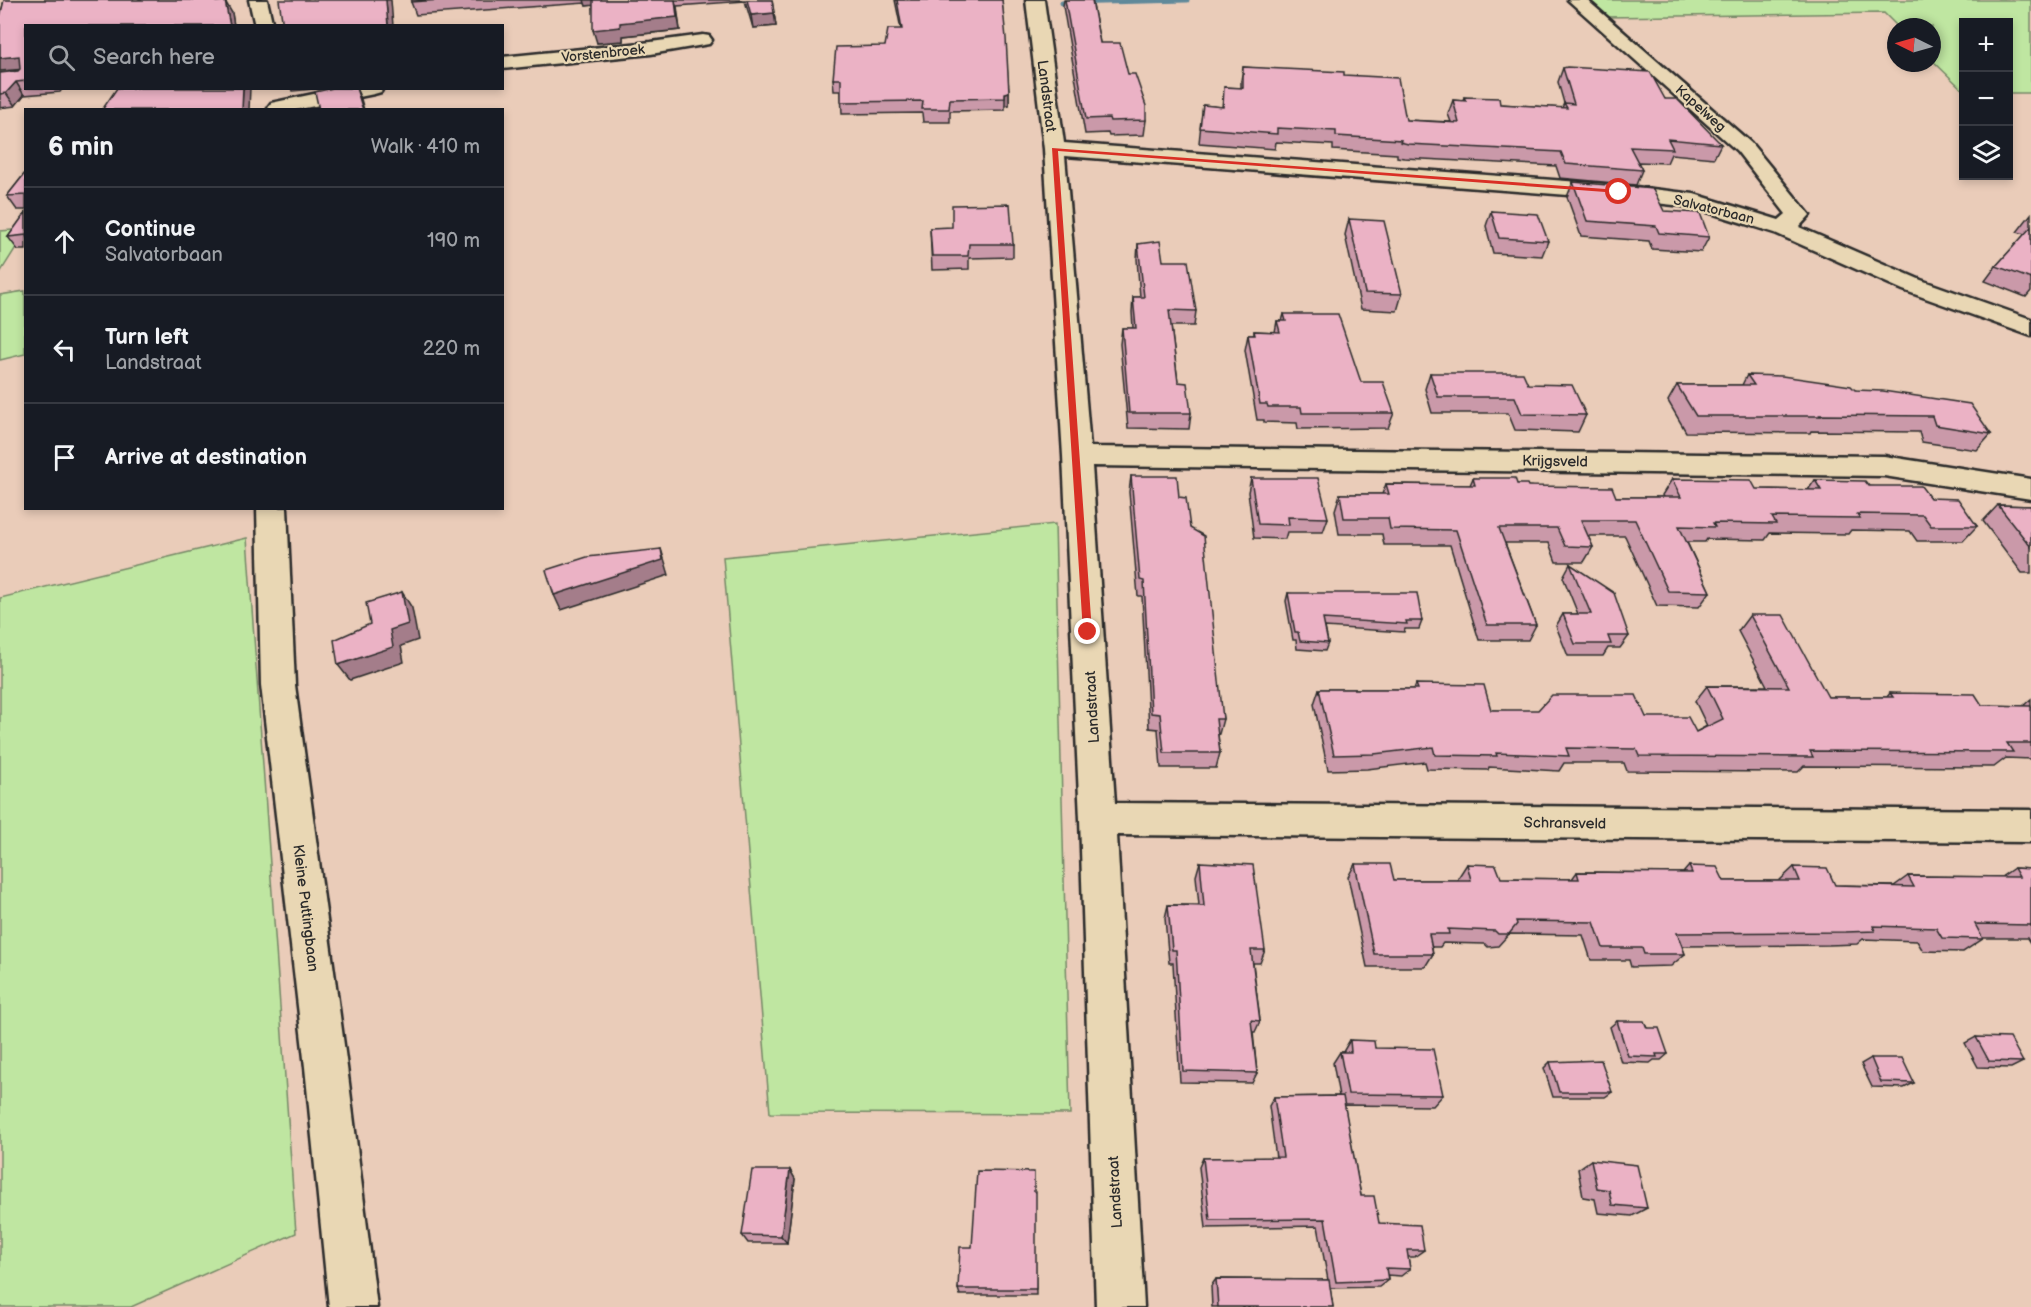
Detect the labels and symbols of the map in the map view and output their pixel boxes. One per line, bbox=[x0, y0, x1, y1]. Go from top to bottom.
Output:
north arrow bbox=[1887, 18, 1941, 72]
street label: Vorstenbroek bbox=[561, 41, 646, 66]
street label: Landstraat bbox=[1033, 59, 1060, 134]
street label: Kapelweg bbox=[1672, 81, 1729, 135]
route start bbox=[1605, 178, 1631, 204]
street label: Salvatorbaan bbox=[1672, 191, 1756, 228]
street label: Krijgsveld bbox=[1522, 451, 1588, 472]
route end bbox=[1074, 618, 1100, 644]
street label: Landstraat bbox=[1081, 670, 1104, 744]
street label: Schransveld bbox=[1524, 813, 1606, 834]
street label: Kleine Puttingbaan bbox=[288, 843, 323, 973]
street label: Landstraat bbox=[1104, 1155, 1127, 1229]

